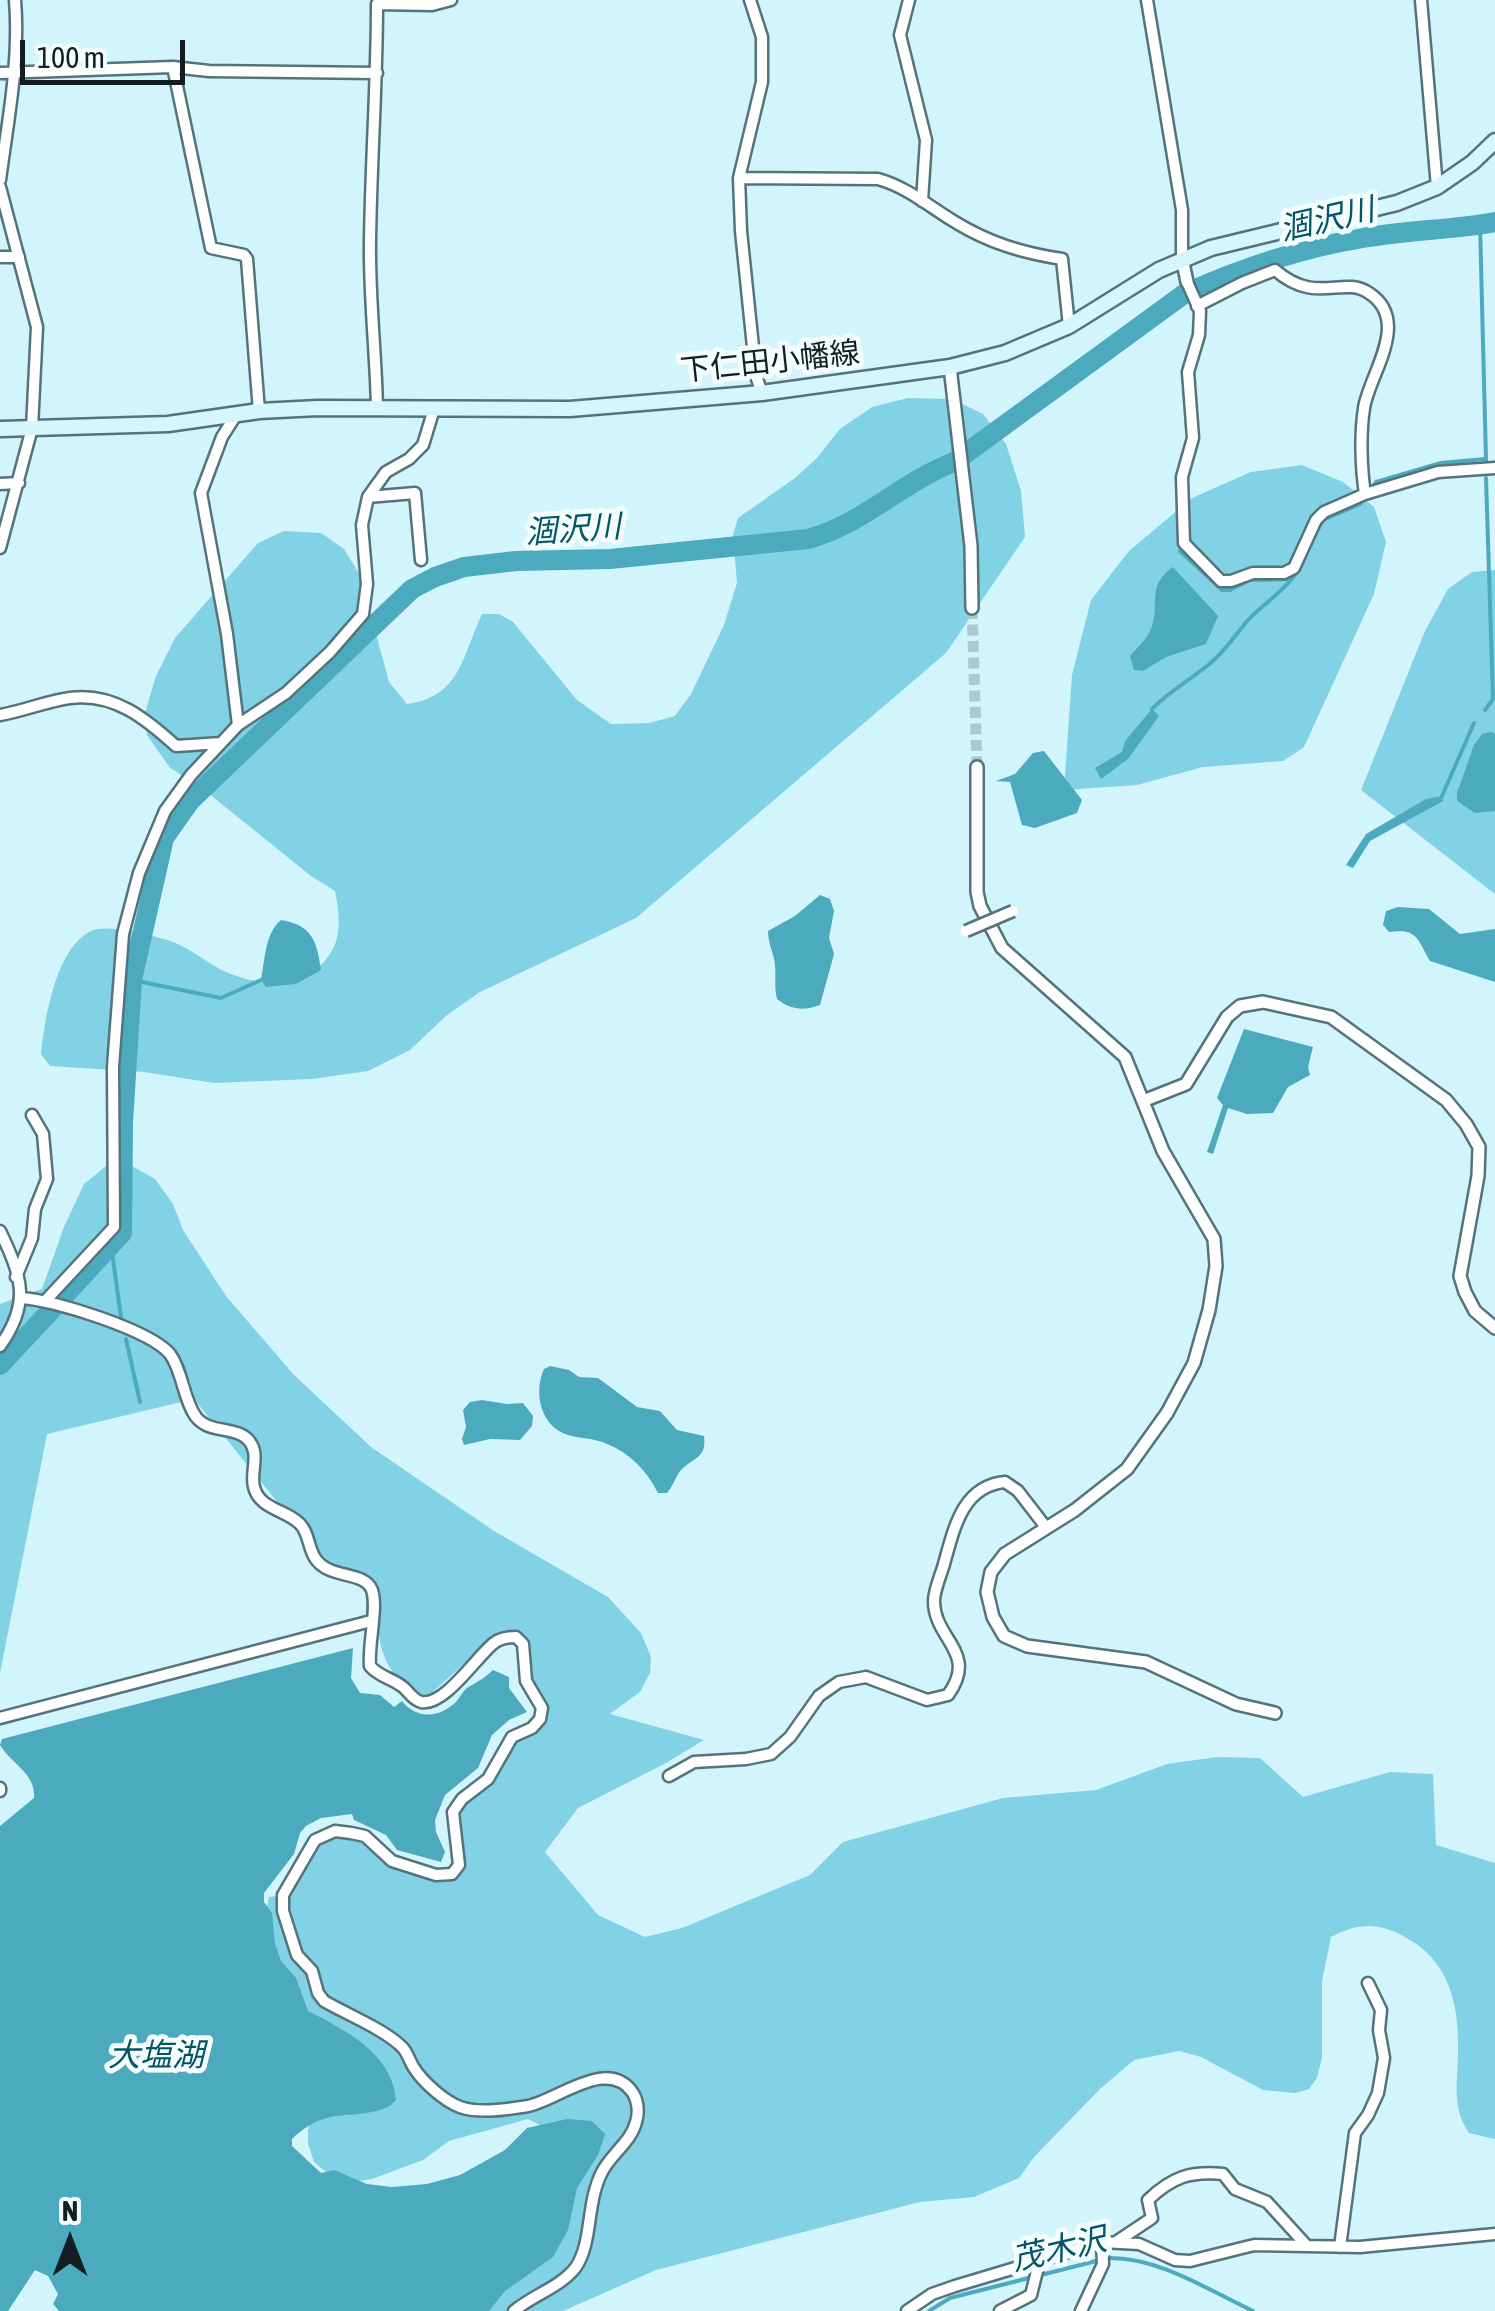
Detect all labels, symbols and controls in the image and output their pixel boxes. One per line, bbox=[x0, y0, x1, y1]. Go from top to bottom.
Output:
scale bar bbox=[25, 20, 190, 82]
text: 100 m bbox=[37, 40, 105, 74]
water label: 涸沢川 bbox=[1276, 190, 1378, 250]
street label: 下仁田小幡線 bbox=[679, 335, 861, 389]
water label: 涸沢川 bbox=[524, 507, 622, 553]
water label: 大塩湖 bbox=[108, 2037, 204, 2075]
north arrow bbox=[20, 2191, 120, 2291]
text: N bbox=[62, 2195, 78, 2227]
water label: 茂木沢 bbox=[1008, 2220, 1110, 2280]

